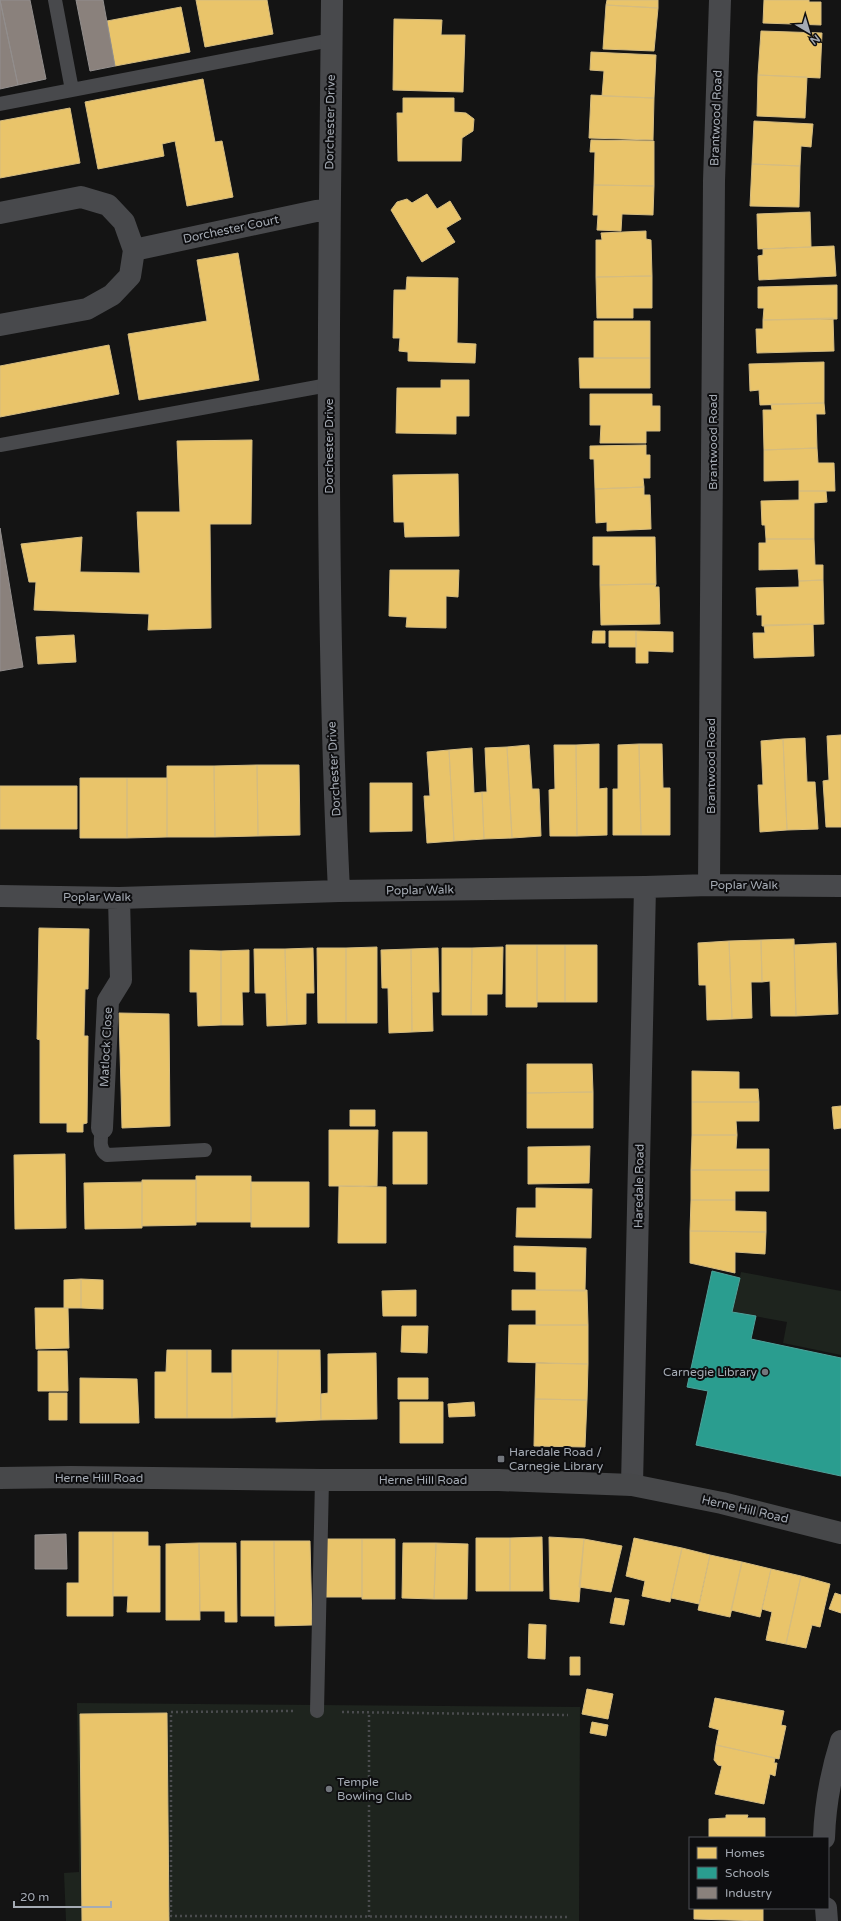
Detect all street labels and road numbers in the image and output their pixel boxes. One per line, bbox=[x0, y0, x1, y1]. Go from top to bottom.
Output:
street label: Brantwood Road bbox=[707, 70, 725, 166]
street label: Dorchester Drive bbox=[322, 74, 338, 170]
street label: Dorchester Court bbox=[182, 212, 281, 246]
street label: Brantwood Road bbox=[706, 394, 720, 490]
street label: Dorchester Drive bbox=[322, 398, 336, 494]
street label: Brantwood Road bbox=[704, 718, 718, 814]
street label: Dorchester Drive bbox=[325, 721, 343, 817]
street label: Poplar Walk bbox=[710, 878, 779, 892]
street label: Poplar Walk bbox=[386, 882, 455, 898]
street label: Poplar Walk bbox=[63, 890, 132, 904]
street label: Matlock Close bbox=[97, 1006, 115, 1087]
street label: Haredale Road bbox=[631, 1144, 647, 1228]
street label: Herne Hill Road bbox=[55, 1471, 143, 1485]
street label: Herne Hill Road bbox=[379, 1473, 467, 1487]
street label: Herne Hill Road bbox=[700, 1492, 790, 1526]

